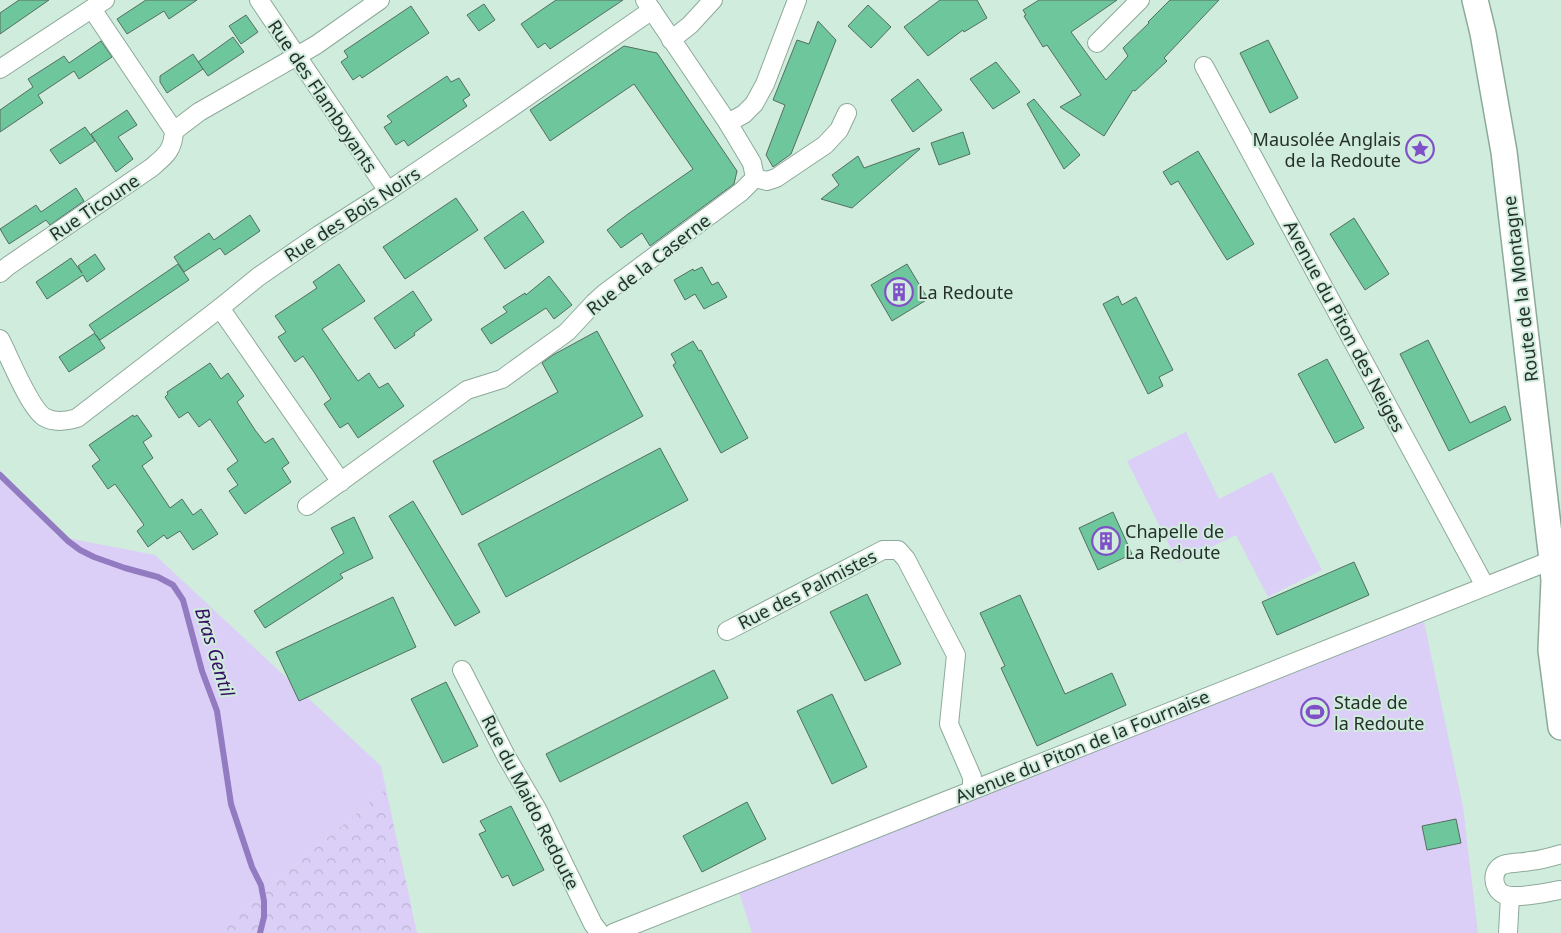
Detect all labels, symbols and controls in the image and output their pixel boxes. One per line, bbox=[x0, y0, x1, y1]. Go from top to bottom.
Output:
street label: Rue des Flamboyants bbox=[263, 15, 383, 177]
place label: Mausolée Anglais de la Redoute bbox=[1253, 127, 1401, 172]
place icon: Mausolée Anglais de la Redoute bbox=[1405, 134, 1435, 164]
street label: Rue des Bois Noirs bbox=[279, 161, 425, 267]
street label: Rue Ticoune bbox=[44, 168, 144, 246]
street label: Route de la Montagne bbox=[1497, 195, 1543, 383]
street label: Rue de la Caserne bbox=[581, 208, 715, 320]
street label: Avenue du Piton des Neiges bbox=[1279, 216, 1411, 436]
building icon: La Redoute bbox=[884, 277, 914, 307]
place label: La Redoute bbox=[918, 280, 1013, 304]
place label: Chapelle de La Redoute bbox=[1125, 519, 1224, 564]
building icon: Chapelle de La Redoute bbox=[1091, 526, 1121, 556]
street label: Rue des Palmistes bbox=[734, 544, 880, 634]
water label: Bras Gentil bbox=[189, 604, 241, 701]
street label: Avenue du Piton de la Fournaise bbox=[951, 684, 1213, 808]
place label: Stade de la Redoute bbox=[1334, 690, 1425, 735]
sports icon: Stade de la Redoute bbox=[1300, 697, 1330, 727]
street label: Rue du Maido Redoute bbox=[477, 711, 585, 893]

